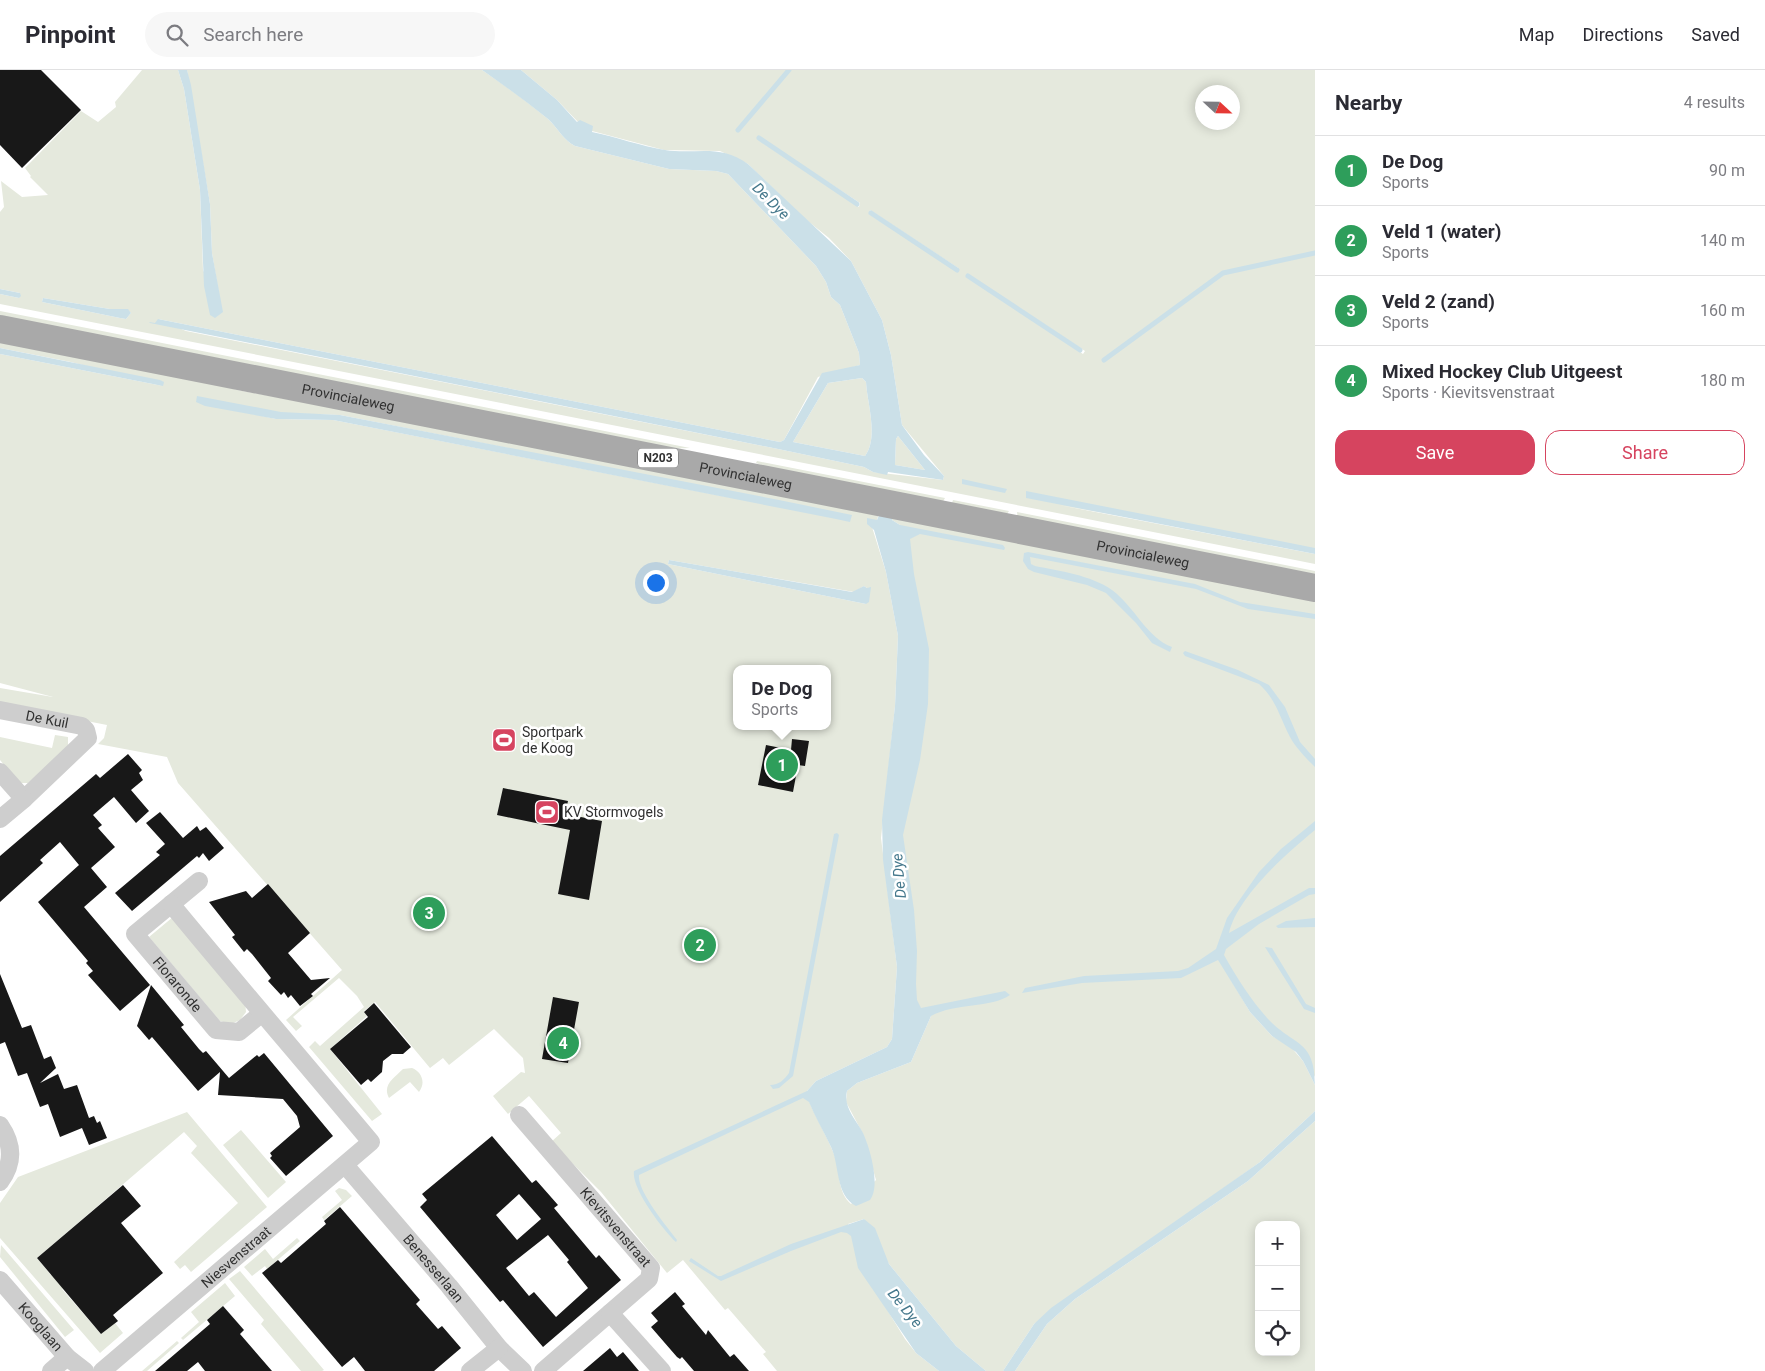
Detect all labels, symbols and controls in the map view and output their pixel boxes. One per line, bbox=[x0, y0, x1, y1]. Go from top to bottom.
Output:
search box bbox=[145, 12, 495, 57]
text: Pinpoint bbox=[25, 21, 115, 49]
icon: search bbox=[163, 21, 191, 49]
text: Search here bbox=[203, 23, 303, 46]
text: Map bbox=[1519, 24, 1554, 45]
text: Directions bbox=[1582, 24, 1663, 45]
text: Saved bbox=[1691, 24, 1740, 45]
north arrow bbox=[1195, 85, 1240, 130]
text: Nearby bbox=[1335, 91, 1402, 115]
text: 4 results bbox=[1684, 93, 1745, 112]
text: De Dog bbox=[1382, 150, 1443, 173]
text: 1 bbox=[1346, 161, 1356, 180]
text: 90 m bbox=[1709, 161, 1745, 180]
text: Sports bbox=[1382, 173, 1429, 192]
water label: De Dye bbox=[749, 179, 793, 223]
text: Veld 1 (water) bbox=[1382, 220, 1501, 243]
text: 2 bbox=[1346, 231, 1356, 250]
text: 140 m bbox=[1700, 231, 1745, 250]
text: Sports bbox=[1382, 243, 1429, 262]
text: Veld 2 (zand) bbox=[1382, 290, 1495, 313]
text: 3 bbox=[1346, 301, 1356, 320]
text: 160 m bbox=[1700, 301, 1745, 320]
text: Sports bbox=[1382, 313, 1429, 332]
text: Mixed Hockey Club Uitgeest bbox=[1382, 360, 1622, 383]
text: 4 bbox=[1346, 371, 1356, 390]
text: 180 m bbox=[1700, 371, 1745, 390]
street label: Provincialeweg bbox=[300, 381, 396, 415]
text: Sports · Kievitsvenstraat bbox=[1382, 383, 1555, 402]
button: Save bbox=[1335, 430, 1535, 475]
button: Share bbox=[1545, 430, 1745, 475]
road number: N203 bbox=[638, 448, 678, 468]
street label: Provincialeweg bbox=[698, 459, 793, 493]
street label: Provincialeweg bbox=[1095, 537, 1191, 571]
your location bbox=[643, 570, 669, 596]
popup bbox=[733, 665, 831, 730]
text: De Dog bbox=[751, 677, 813, 700]
text: Sports bbox=[751, 700, 798, 719]
street label: De Kuil bbox=[24, 707, 70, 731]
place label: Sportpark de Koog bbox=[522, 724, 584, 756]
sports icon: Sportpark de Koog bbox=[491, 727, 517, 753]
pin: 1 bbox=[766, 746, 798, 784]
sports icon: KV Stormvogels bbox=[534, 799, 560, 825]
place label: KV Stormvogels bbox=[564, 804, 664, 820]
water label: De Dye bbox=[888, 853, 910, 899]
pin: 3 bbox=[413, 894, 445, 932]
pin: 2 bbox=[684, 926, 716, 964]
street label: Floraronde bbox=[150, 954, 205, 1015]
pin: 4 bbox=[547, 1024, 579, 1062]
street label: Kievitsvenstraat bbox=[577, 1184, 655, 1270]
map controls bbox=[1255, 1221, 1300, 1356]
button: + bbox=[1255, 1221, 1300, 1266]
street label: Niesvenstraat bbox=[198, 1223, 274, 1291]
street label: Benesserlaan bbox=[400, 1231, 467, 1306]
button: − bbox=[1255, 1266, 1300, 1311]
water label: De Dye bbox=[884, 1285, 926, 1331]
street label: Kooglaan bbox=[15, 1299, 66, 1354]
button: locate bbox=[1255, 1311, 1300, 1356]

